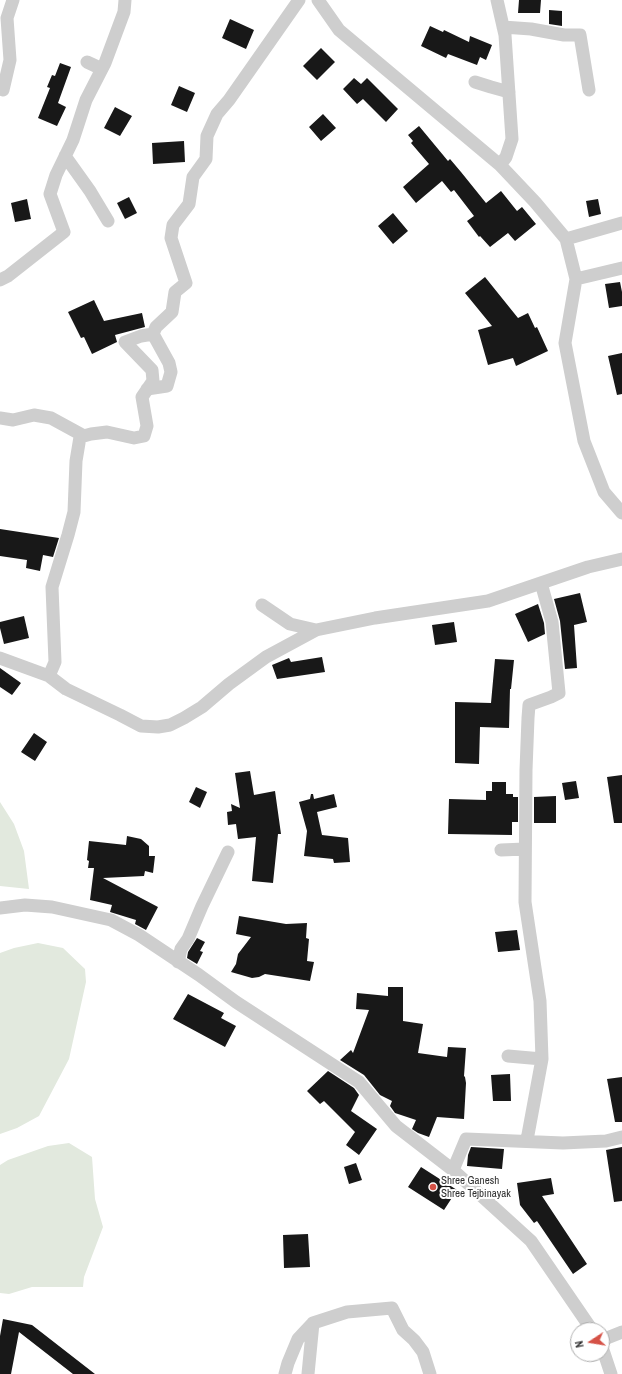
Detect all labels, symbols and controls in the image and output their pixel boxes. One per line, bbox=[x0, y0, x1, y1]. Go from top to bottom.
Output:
place label: Shree Ganesh Shree Tejbinayak bbox=[441, 1174, 511, 1200]
marker: Shree Ganesh Shree Tejbinayak bbox=[428, 1182, 438, 1192]
north arrow bbox=[570, 1322, 610, 1362]
text: N bbox=[572, 1340, 587, 1349]

